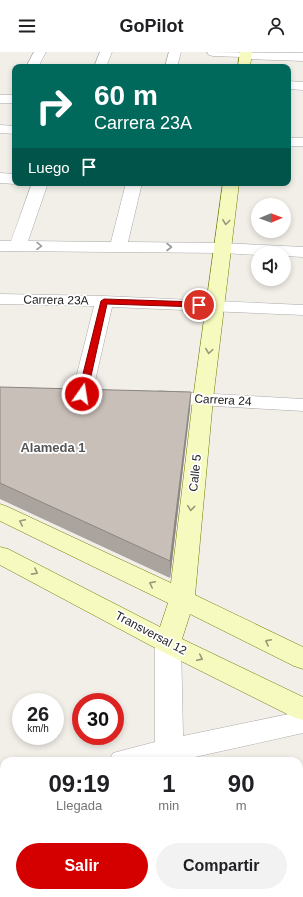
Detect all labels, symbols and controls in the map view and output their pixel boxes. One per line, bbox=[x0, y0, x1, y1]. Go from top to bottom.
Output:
icon: menu bbox=[16, 15, 38, 37]
icon: person bbox=[265, 15, 287, 37]
text: GoPilot bbox=[120, 16, 184, 36]
icon: right bbox=[28, 80, 80, 132]
text: 60 m bbox=[94, 80, 158, 111]
text: Carrera 23A bbox=[94, 113, 192, 133]
icon: arrive bbox=[78, 156, 100, 178]
text: Luego bbox=[28, 159, 70, 176]
north arrow bbox=[251, 198, 291, 238]
map controls bbox=[251, 198, 291, 286]
one-way arrow bbox=[222, 219, 231, 225]
one-way arrow bbox=[36, 242, 42, 250]
one-way arrow bbox=[166, 243, 172, 251]
button: sound bbox=[251, 246, 291, 286]
pin bbox=[182, 288, 216, 322]
street label: Carrera 23A bbox=[23, 292, 89, 308]
icon: arrive bbox=[188, 294, 210, 316]
one-way arrow bbox=[205, 348, 214, 354]
position arrow bbox=[61, 373, 103, 415]
street label: Carrera 24 bbox=[194, 392, 252, 409]
district label: Alameda 1 bbox=[20, 440, 86, 455]
street label: Calle 5 bbox=[186, 453, 204, 492]
one-way arrow bbox=[187, 505, 196, 511]
one-way arrow bbox=[19, 519, 26, 527]
one-way arrow bbox=[31, 567, 38, 575]
one-way arrow bbox=[148, 581, 156, 589]
street label: Transversal 12 bbox=[113, 608, 189, 658]
one-way arrow bbox=[265, 639, 272, 647]
one-way arrow bbox=[195, 653, 203, 661]
speed limit sign: 30 bbox=[72, 693, 124, 745]
text: 26 bbox=[27, 703, 49, 725]
text: km/h bbox=[27, 723, 49, 734]
text: 09:19 bbox=[48, 770, 110, 797]
text: 1 bbox=[162, 770, 176, 797]
text: 90 bbox=[228, 770, 255, 797]
text: Llegada bbox=[56, 798, 102, 813]
text: min bbox=[158, 798, 179, 813]
text: m bbox=[236, 798, 247, 813]
button: Salir bbox=[16, 843, 148, 889]
button: Compartir bbox=[156, 843, 287, 889]

